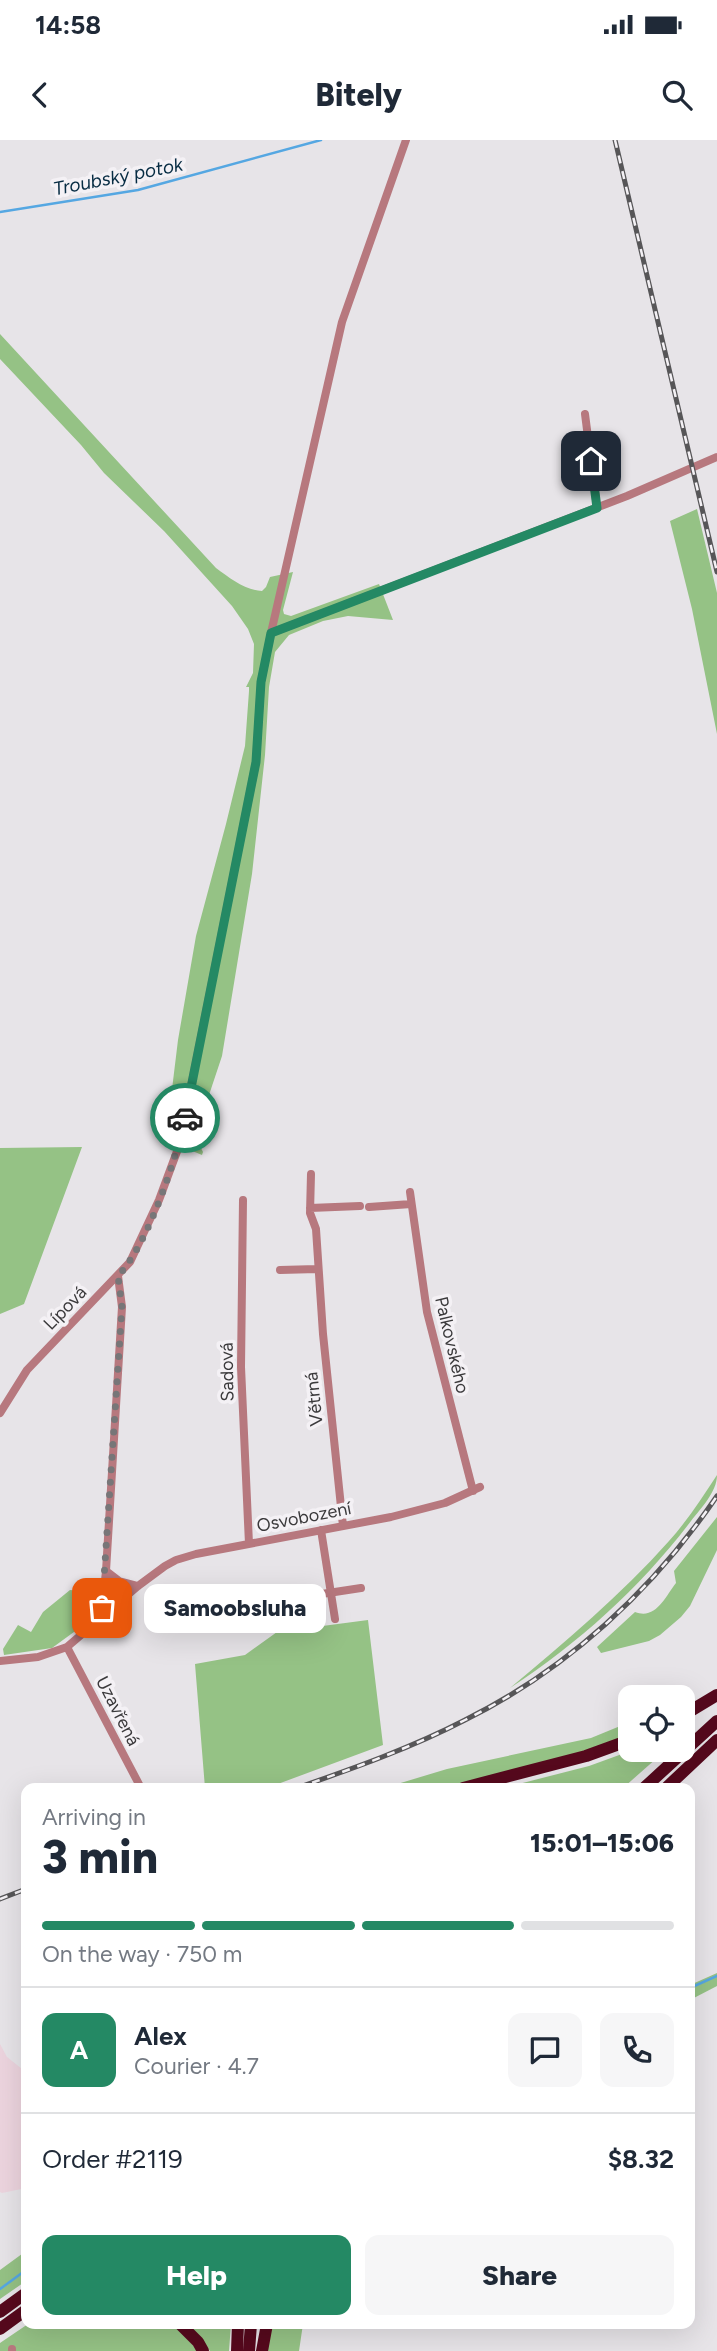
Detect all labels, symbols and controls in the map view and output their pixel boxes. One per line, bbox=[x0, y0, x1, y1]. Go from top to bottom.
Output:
text: 14:58 bbox=[35, 9, 101, 41]
icon: back bbox=[21, 76, 59, 114]
text: Bitely bbox=[315, 76, 402, 114]
icon: search bbox=[658, 76, 696, 114]
water label: Troubský potok bbox=[51, 153, 186, 200]
pin bbox=[561, 431, 621, 491]
icon: home bbox=[572, 442, 610, 480]
courier bbox=[150, 1083, 220, 1153]
icon: car bbox=[166, 1099, 204, 1137]
street label: Lípová bbox=[39, 1281, 91, 1335]
street label: Palkovského bbox=[430, 1294, 474, 1396]
street label: Sadová bbox=[215, 1342, 239, 1402]
street label: Větrná bbox=[300, 1371, 328, 1427]
street label: Osvobození bbox=[255, 1497, 354, 1537]
pin bbox=[72, 1578, 132, 1638]
callout: Samoobsluha bbox=[144, 1584, 326, 1632]
icon: bag bbox=[83, 1589, 121, 1627]
text: Samoobsluha bbox=[164, 1594, 306, 1622]
street label: Uzavřená bbox=[91, 1673, 145, 1749]
map controls bbox=[618, 1685, 695, 1762]
button: locate bbox=[618, 1685, 695, 1762]
text: Arriving in bbox=[42, 1803, 146, 1831]
text: 15:01–15:06 bbox=[530, 1827, 674, 1859]
text: 3 min bbox=[42, 1829, 158, 1885]
text: On the way · 750 m bbox=[42, 1940, 242, 1968]
button: chat bbox=[508, 2013, 582, 2087]
button: phone bbox=[600, 2013, 674, 2087]
text: Alex bbox=[134, 2020, 187, 2052]
text: A bbox=[70, 2034, 88, 2066]
text: Courier · 4.7 bbox=[134, 2052, 259, 2080]
text: Order #2119 bbox=[42, 2143, 183, 2175]
text: $8.32 bbox=[608, 2143, 674, 2175]
button: Help bbox=[42, 2235, 351, 2315]
button: Share bbox=[365, 2235, 674, 2315]

